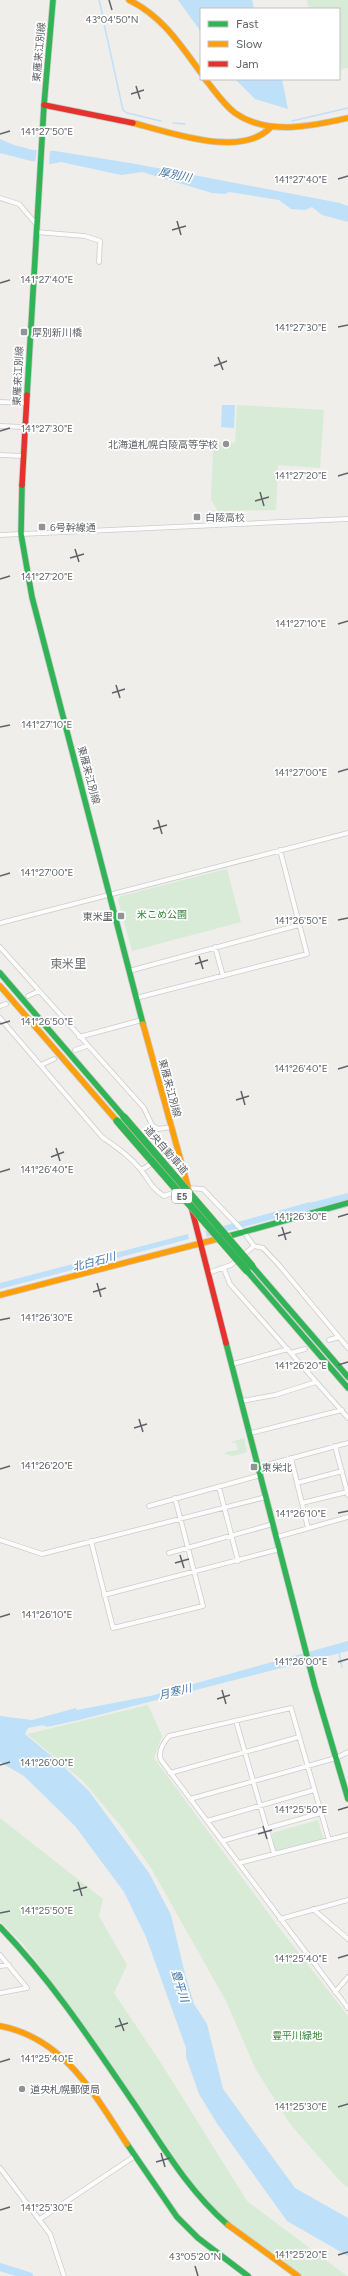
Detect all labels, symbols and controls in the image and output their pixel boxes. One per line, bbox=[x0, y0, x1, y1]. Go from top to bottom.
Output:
legend bbox=[200, 8, 340, 80]
text: 43°04'50"N bbox=[85, 13, 139, 26]
text: Fast bbox=[236, 17, 259, 31]
street label: 東雁来江別線 bbox=[30, 22, 48, 82]
text: Slow bbox=[236, 37, 263, 51]
text: Jam bbox=[236, 57, 259, 71]
text: 141°27'50"E bbox=[21, 125, 73, 138]
water label: 厚別川 bbox=[158, 165, 193, 185]
text: 141°27'40"E bbox=[275, 173, 328, 186]
text: 141°27'40"E bbox=[21, 273, 74, 286]
text: 141°27'30"E bbox=[275, 321, 327, 334]
place label: 厚別新川橋 bbox=[32, 326, 82, 339]
marker: 厚別新川橋 bbox=[19, 327, 29, 337]
street label: 東雁来江別線 bbox=[10, 346, 26, 406]
text: 141°27'30"E bbox=[21, 422, 73, 435]
place label: 北海道札幌白陵高等学校 bbox=[108, 438, 218, 451]
marker: 北海道札幌白陵高等学校 bbox=[221, 439, 231, 449]
text: 141°27'20"E bbox=[275, 469, 327, 482]
place label: 白陵高校 bbox=[205, 511, 245, 524]
marker: 白陵高校 bbox=[192, 512, 202, 522]
place label: 6号幹線通 bbox=[50, 521, 96, 534]
marker: 6号幹線通 bbox=[37, 522, 47, 532]
text: 141°27'20"E bbox=[21, 570, 73, 583]
text: 141°27'10"E bbox=[276, 617, 326, 630]
text: 141°27'10"E bbox=[22, 718, 72, 731]
street label: 東雁来江別線 bbox=[75, 744, 103, 806]
text: 141°27'00"E bbox=[274, 766, 328, 779]
text: 141°27'00"E bbox=[20, 866, 74, 879]
park label: 米こめ公園 bbox=[137, 908, 187, 921]
place label: 東米里 bbox=[83, 910, 113, 923]
marker: 東米里 bbox=[116, 911, 126, 921]
text: 141°26'50"E bbox=[275, 914, 327, 927]
district label: 東米里 bbox=[50, 957, 86, 971]
text: 141°26'50"E bbox=[21, 1015, 73, 1028]
street label: 東雁来江別線 bbox=[156, 1057, 184, 1119]
text: 141°26'40"E bbox=[274, 1062, 328, 1075]
street label: 道央自動車道 bbox=[141, 1123, 191, 1177]
text: 141°26'40"E bbox=[20, 1163, 74, 1176]
road number: E5 bbox=[172, 1189, 192, 1203]
text: 141°26'30"E bbox=[275, 1210, 327, 1223]
water label: 北白石川 bbox=[71, 1250, 118, 1274]
text: 141°26'30"E bbox=[21, 1311, 73, 1324]
text: 141°26'20"E bbox=[275, 1359, 327, 1372]
text: 141°26'20"E bbox=[21, 1459, 73, 1472]
place label: 東栄北 bbox=[262, 1461, 292, 1474]
marker: 東栄北 bbox=[249, 1462, 259, 1472]
text: 141°26'10"E bbox=[275, 1507, 327, 1520]
text: 141°26'10"E bbox=[21, 1608, 73, 1621]
text: 141°26'00"E bbox=[274, 1655, 328, 1668]
water label: 月寒川 bbox=[157, 1681, 194, 1702]
text: 141°26'00"E bbox=[20, 1756, 74, 1769]
text: 141°25'50"E bbox=[275, 1803, 327, 1816]
text: 141°25'50"E bbox=[21, 1904, 73, 1917]
text: 141°25'40"E bbox=[274, 1952, 328, 1965]
water label: 豊平川 bbox=[169, 1968, 191, 2005]
park label: 豊平川緑地 bbox=[272, 2029, 323, 2042]
text: 141°25'40"E bbox=[20, 2052, 74, 2065]
place label: 道央札幌郵便局 bbox=[30, 2083, 100, 2096]
marker: 道央札幌郵便局 bbox=[17, 2084, 27, 2094]
text: 141°25'30"E bbox=[275, 2100, 327, 2113]
text: 141°25'30"E bbox=[21, 2201, 73, 2214]
text: 141°25'20"E bbox=[275, 2248, 327, 2261]
text: 43°05'20"N bbox=[169, 2250, 221, 2263]

